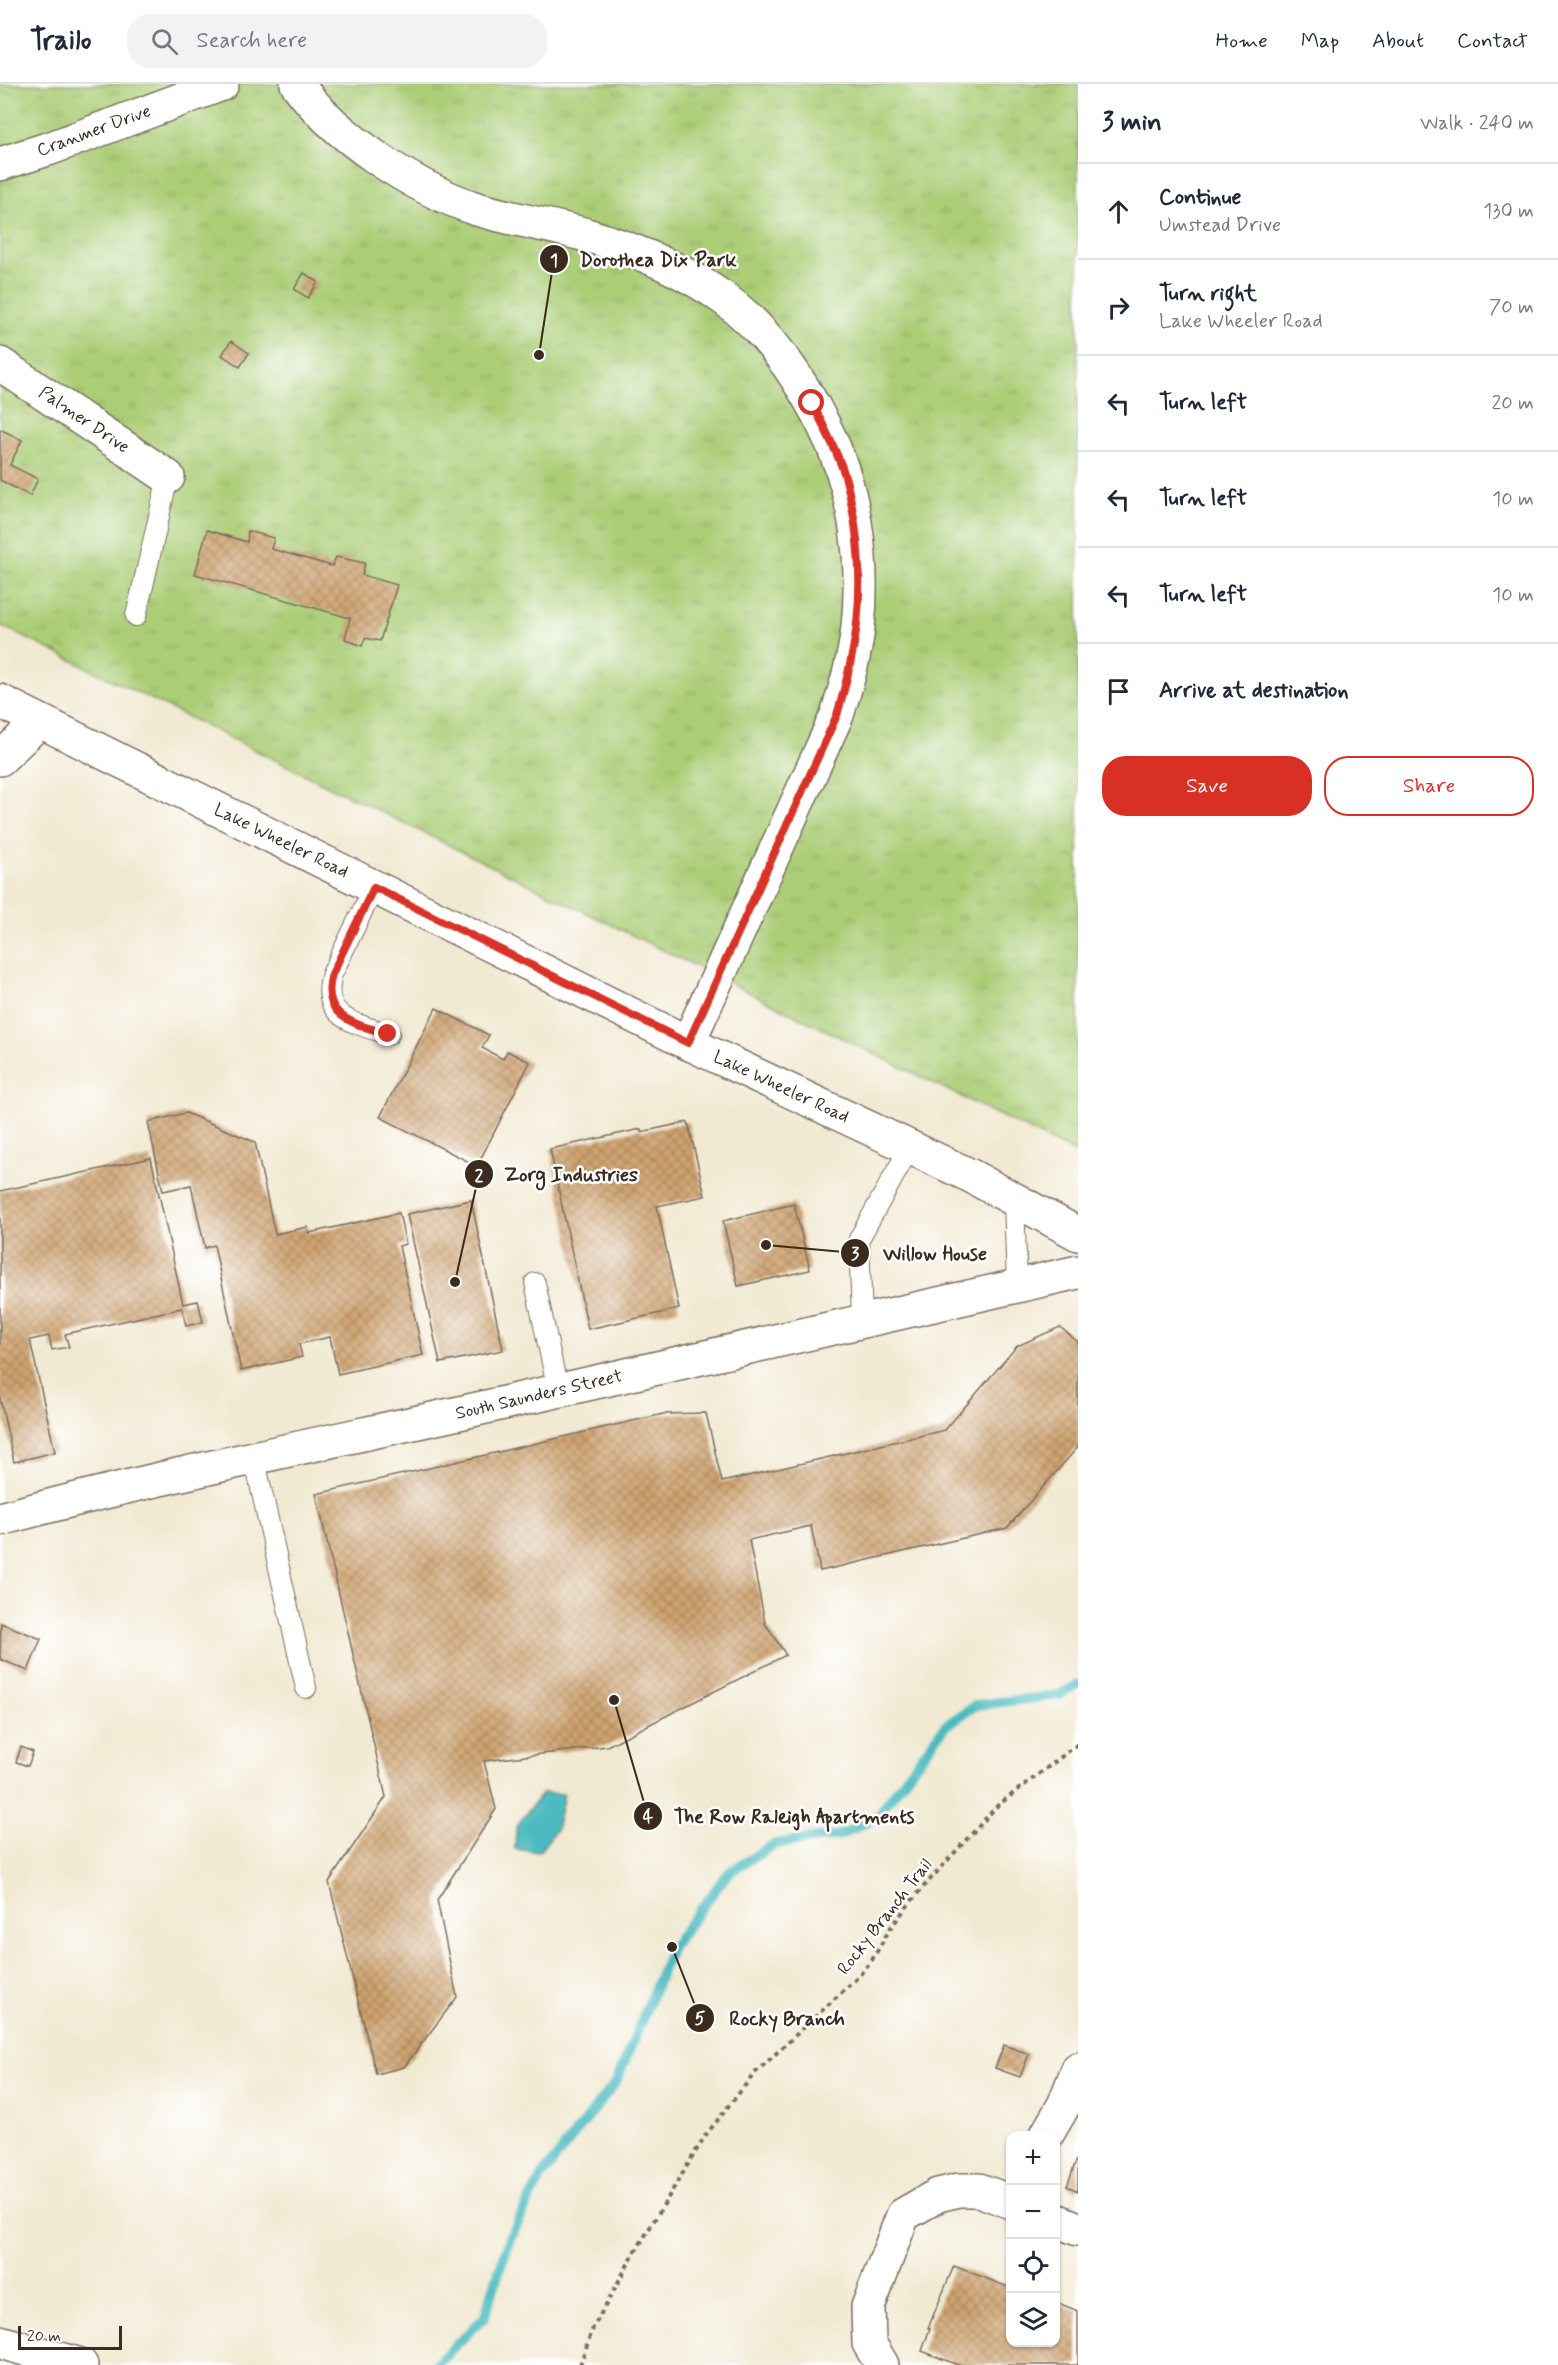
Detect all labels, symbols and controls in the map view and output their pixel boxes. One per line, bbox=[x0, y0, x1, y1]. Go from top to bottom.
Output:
search box bbox=[127, 14, 547, 68]
text: Trailo bbox=[30, 23, 91, 60]
icon: search bbox=[148, 25, 181, 58]
text: Search here bbox=[196, 27, 307, 55]
text: Home bbox=[1216, 27, 1268, 55]
text: Map bbox=[1301, 27, 1339, 55]
text: About bbox=[1372, 27, 1424, 55]
text: Contact bbox=[1457, 27, 1528, 55]
street label: Cranmer Drive bbox=[34, 99, 154, 163]
text: 3 min bbox=[1102, 106, 1162, 140]
text: Walk · 240 m bbox=[1420, 110, 1534, 137]
text: Continue bbox=[1159, 184, 1241, 212]
icon: ahead bbox=[1102, 195, 1135, 228]
text: 130 m bbox=[1483, 198, 1534, 225]
text: Umstead Drive bbox=[1159, 212, 1281, 239]
callout: Dorothea Dix Park bbox=[539, 240, 747, 278]
text: Dorothea Dix Park bbox=[579, 247, 737, 274]
text: 1 bbox=[550, 249, 558, 273]
text: Turn right bbox=[1159, 280, 1257, 308]
icon: right bbox=[1102, 291, 1135, 324]
text: 70 m bbox=[1489, 294, 1534, 321]
text: Lake Wheeler Road bbox=[1159, 308, 1323, 335]
street label: Palmer Drive bbox=[34, 381, 134, 459]
icon: left bbox=[1102, 387, 1135, 420]
route start bbox=[798, 389, 824, 415]
text: Turn left bbox=[1159, 389, 1247, 417]
text: 20 m bbox=[1491, 390, 1534, 417]
icon: left bbox=[1102, 483, 1135, 516]
text: Turn left bbox=[1159, 485, 1247, 513]
text: 10 m bbox=[1492, 486, 1534, 513]
icon: left bbox=[1102, 579, 1135, 612]
text: Turn left bbox=[1159, 581, 1247, 609]
text: 10 m bbox=[1492, 582, 1534, 609]
icon: arrive bbox=[1102, 675, 1135, 708]
text: Arrive at destination bbox=[1159, 677, 1349, 705]
button: Save bbox=[1102, 756, 1312, 816]
button: Share bbox=[1324, 756, 1534, 816]
street label: Lake Wheeler Road bbox=[210, 798, 352, 884]
route end bbox=[374, 1020, 400, 1046]
street label: Lake Wheeler Road bbox=[709, 1045, 853, 1129]
callout: Zorg Industries bbox=[464, 1155, 647, 1193]
text: Zorg Industries bbox=[504, 1162, 638, 1191]
text: 2 bbox=[475, 1164, 484, 1188]
callout: Willow House bbox=[840, 1234, 1001, 1272]
text: Willow House bbox=[882, 1241, 987, 1268]
text: 3 bbox=[851, 1242, 860, 1266]
street label: South Saunders Street bbox=[453, 1364, 625, 1426]
callout: The Row Raleigh Apartments bbox=[633, 1797, 924, 1835]
text: The Row Raleigh Apartments bbox=[674, 1804, 914, 1832]
text: 4 bbox=[643, 1805, 654, 1829]
street label: Rocky Branch Trail bbox=[832, 1854, 938, 1980]
callout: Rocky Branch bbox=[685, 1999, 860, 2037]
text: Rocky Branch bbox=[729, 2006, 845, 2033]
text: 5 bbox=[695, 2007, 706, 2031]
map controls bbox=[1006, 2131, 1060, 2347]
button: + bbox=[1006, 2131, 1060, 2185]
button: − bbox=[1006, 2185, 1060, 2239]
button: locate bbox=[1006, 2239, 1060, 2293]
button: layers bbox=[1006, 2293, 1060, 2347]
scale bar bbox=[18, 2323, 122, 2350]
text: 20 m bbox=[27, 2326, 61, 2347]

